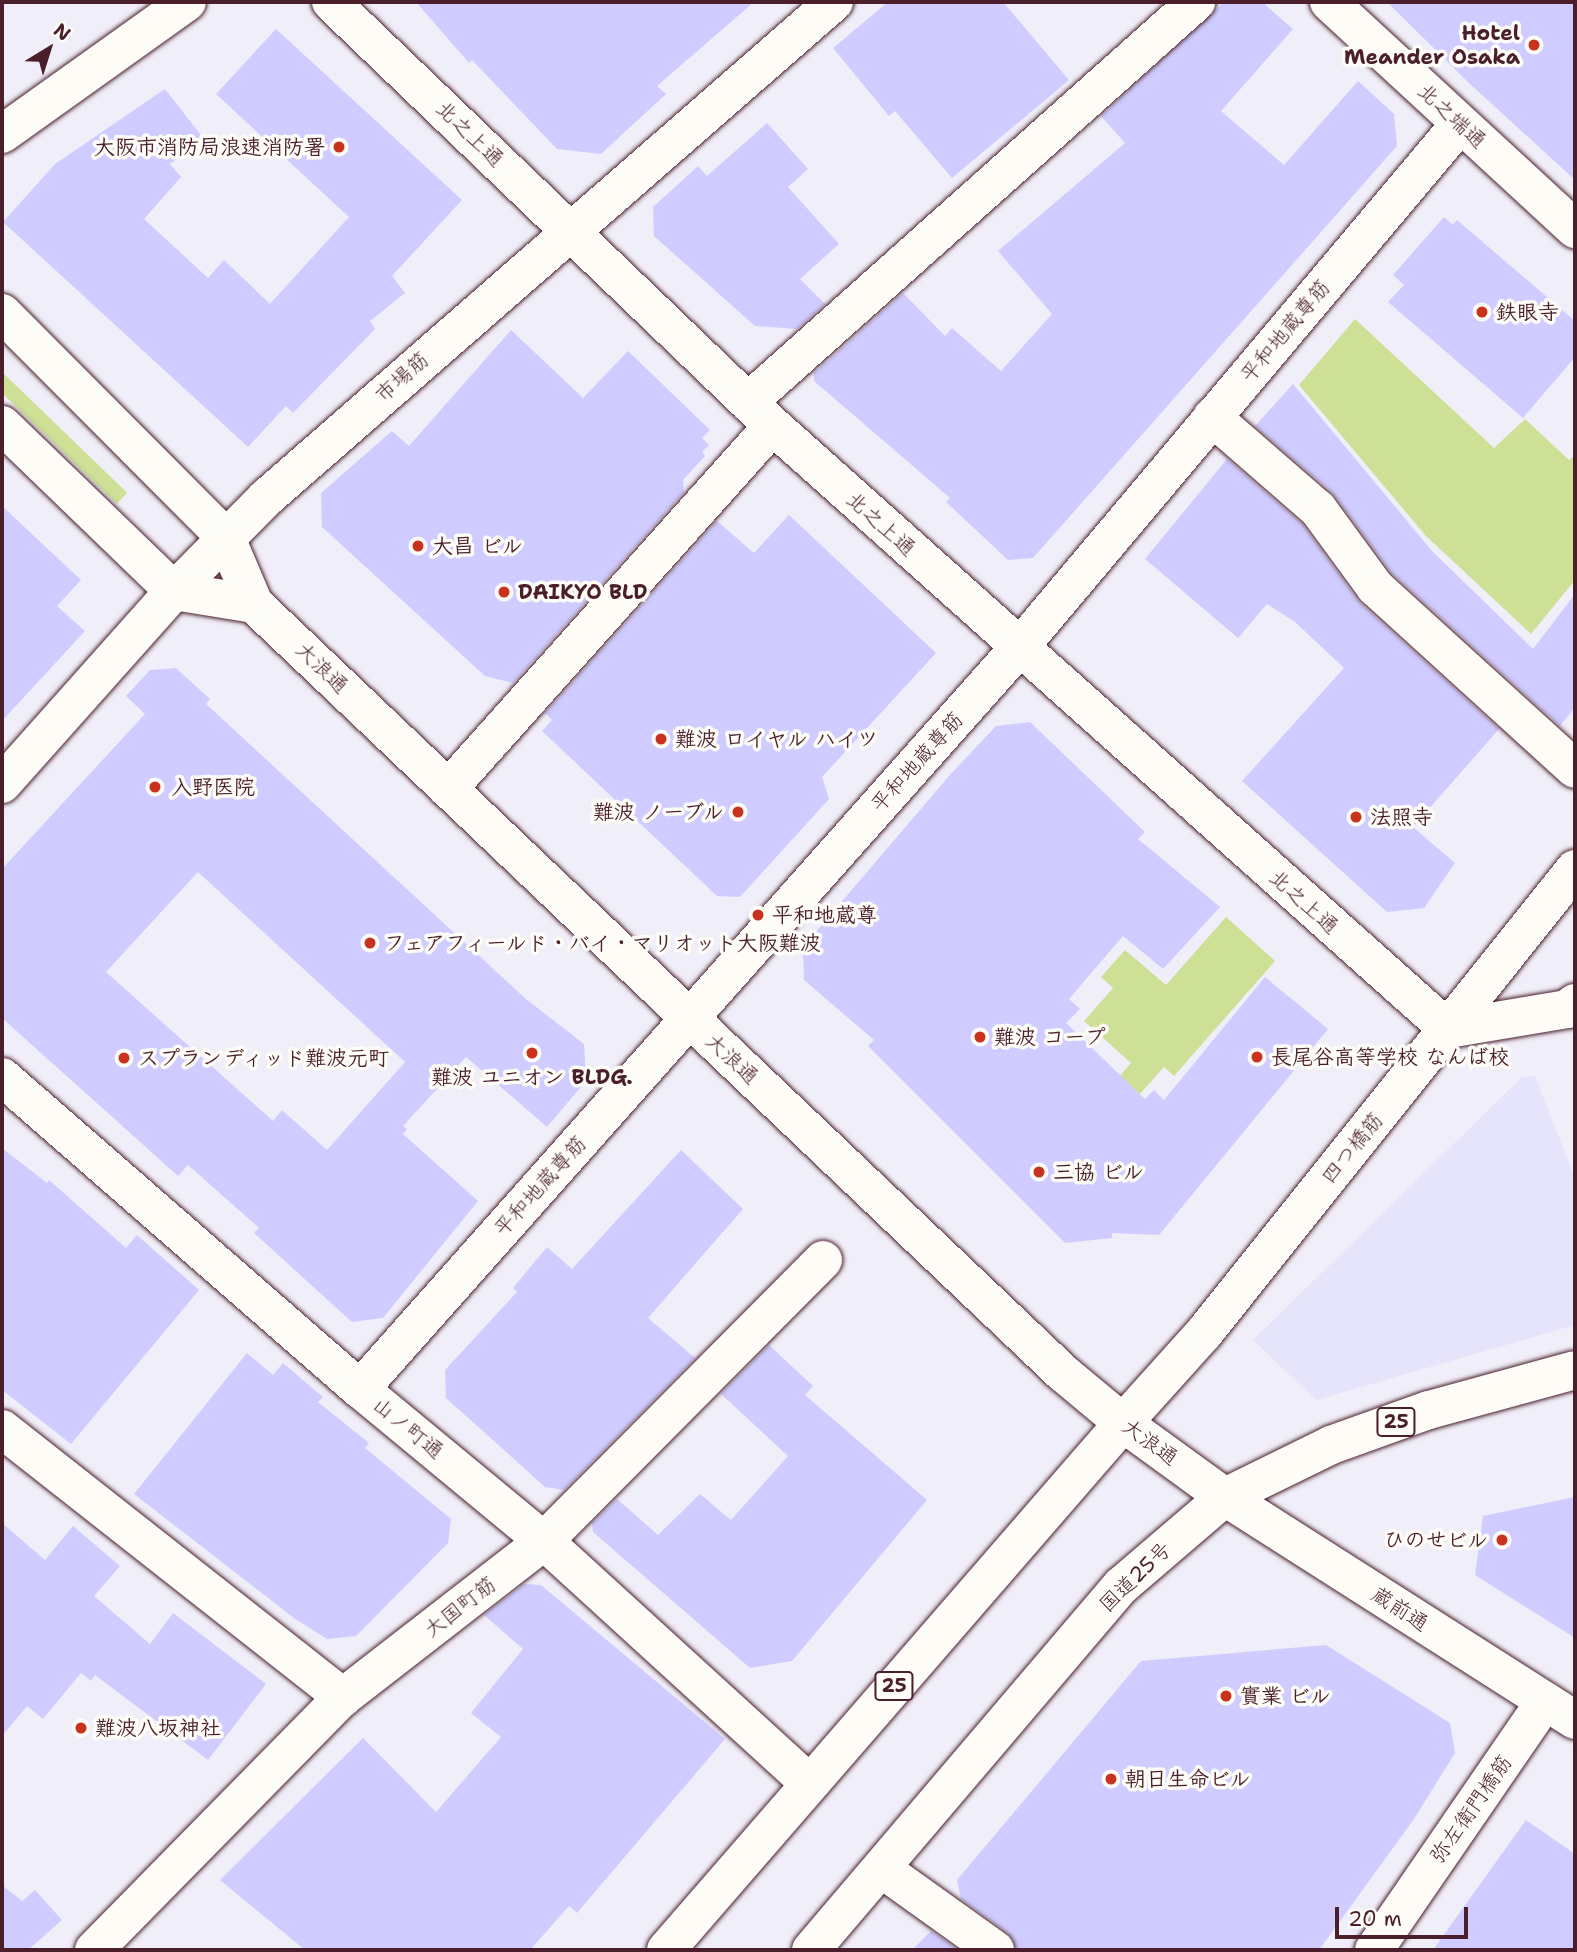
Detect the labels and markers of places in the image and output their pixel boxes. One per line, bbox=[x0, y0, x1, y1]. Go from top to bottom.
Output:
place label: Hotel Meander Osaka bbox=[1344, 20, 1520, 70]
marker: Hotel Meander Osaka bbox=[1526, 37, 1542, 53]
place label: 大阪市消防局浪速消防署 bbox=[94, 134, 325, 160]
marker: 大阪市消防局浪速消防署 bbox=[331, 139, 347, 155]
place label: 鉄眼寺 bbox=[1496, 299, 1559, 325]
marker: 鉄眼寺 bbox=[1474, 304, 1490, 320]
place label: 大昌 ビル bbox=[432, 533, 523, 559]
marker: 大昌 ビル bbox=[410, 538, 426, 554]
place label: DAIKYO BLD bbox=[518, 579, 648, 605]
marker: DAIKYO BLD bbox=[496, 584, 512, 600]
place label: 難波 ロイヤル ハイツ bbox=[675, 726, 878, 752]
marker: 難波 ロイヤル ハイツ bbox=[653, 731, 669, 747]
place label: 入野医院 bbox=[171, 774, 255, 800]
marker: 入野医院 bbox=[145, 777, 165, 797]
place label: 難波 ノーブル bbox=[591, 799, 724, 825]
marker: 難波 ノーブル bbox=[730, 804, 746, 820]
place label: 法照寺 bbox=[1370, 804, 1433, 830]
marker: 法照寺 bbox=[1348, 809, 1364, 825]
place label: 平和地蔵尊 bbox=[772, 902, 877, 928]
marker: 平和地蔵尊 bbox=[750, 907, 766, 923]
place label: フェアフィールド・バイ・マリオット大阪難波 bbox=[384, 930, 825, 956]
marker: フェアフィールド・バイ・マリオット大阪難波 bbox=[362, 935, 378, 951]
place label: 難波 コープ bbox=[994, 1024, 1106, 1050]
marker: 難波 コープ bbox=[972, 1029, 988, 1045]
place label: 長尾谷高等学校 なんば校 bbox=[1271, 1044, 1509, 1070]
place label: スプランディッド難波元町 bbox=[138, 1045, 390, 1071]
marker: 難波 ユニオン BLDG. bbox=[524, 1045, 540, 1061]
marker: 長尾谷高等学校 なんば校 bbox=[1249, 1049, 1265, 1065]
marker: スプランディッド難波元町 bbox=[116, 1050, 132, 1066]
place label: 難波 ユニオン BLDG. bbox=[431, 1064, 633, 1090]
place label: 三協 ビル bbox=[1053, 1159, 1144, 1185]
marker: 三協 ビル bbox=[1031, 1164, 1047, 1180]
place label: ひのせビル bbox=[1383, 1527, 1488, 1553]
marker: ひのせビル bbox=[1494, 1532, 1510, 1548]
place label: 實業 ビル bbox=[1240, 1683, 1331, 1709]
marker: 實業 ビル bbox=[1218, 1688, 1234, 1704]
place label: 難波八坂神社 bbox=[95, 1715, 221, 1741]
marker: 難波八坂神社 bbox=[73, 1720, 89, 1736]
place label: 朝日生命ビル bbox=[1125, 1766, 1251, 1792]
marker: 朝日生命ビル bbox=[1103, 1771, 1119, 1787]

